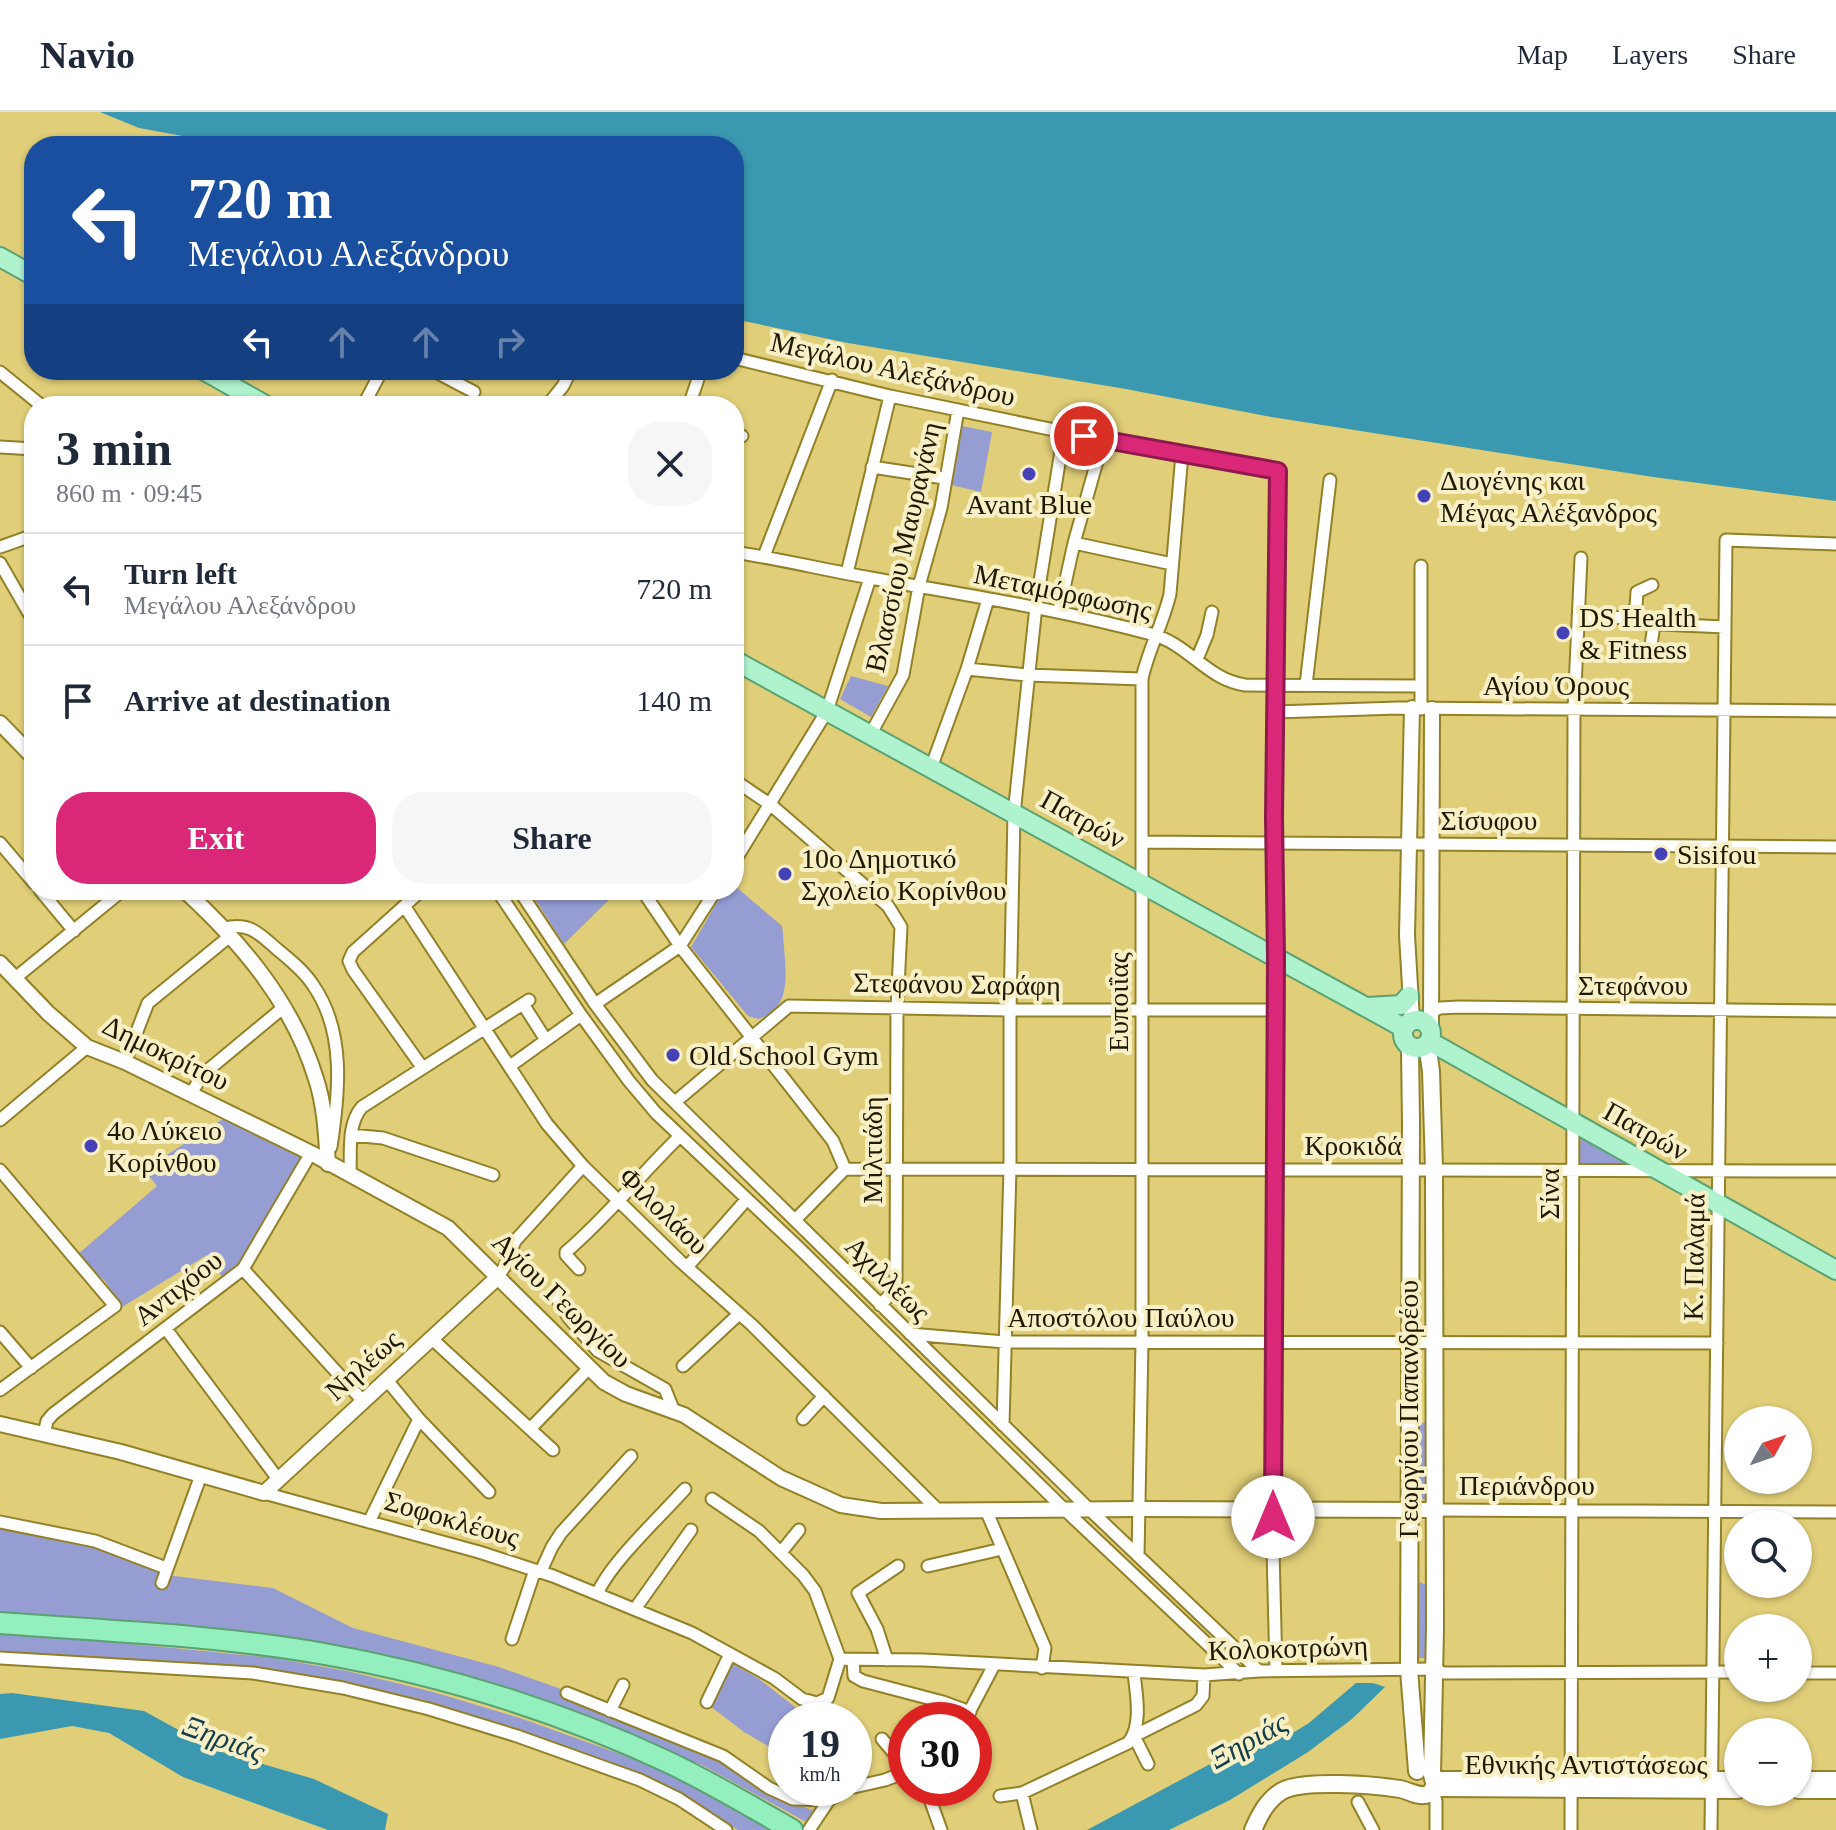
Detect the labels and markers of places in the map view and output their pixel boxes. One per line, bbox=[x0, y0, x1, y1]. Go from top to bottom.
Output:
pin bbox=[1050, 402, 1118, 470]
marker: Avant Blue bbox=[1020, 465, 1038, 483]
place label: Διογένης και Μέγας Αλέξανδρος bbox=[1440, 465, 1657, 528]
marker: Διογένης και Μέγας Αλέξανδρος bbox=[1415, 487, 1433, 505]
place label: Avant Blue bbox=[966, 489, 1092, 520]
place label: DS Health & Fitness bbox=[1579, 602, 1696, 665]
marker: DS Health & Fitness bbox=[1554, 624, 1572, 642]
place label: Sisifou bbox=[1677, 839, 1756, 870]
place label: 10ο Δημοτικό Σχολείο Κορίνθου bbox=[801, 843, 1007, 906]
marker: Sisifou bbox=[1652, 845, 1670, 863]
marker: 10ο Δημοτικό Σχολείο Κορίνθου bbox=[776, 865, 794, 883]
place label: Old School Gym bbox=[689, 1040, 879, 1071]
marker: Old School Gym bbox=[664, 1046, 682, 1064]
place label: 4ο Λύκειο Κορίνθου bbox=[107, 1115, 222, 1178]
marker: 4ο Λύκειο Κορίνθου bbox=[82, 1137, 100, 1155]

